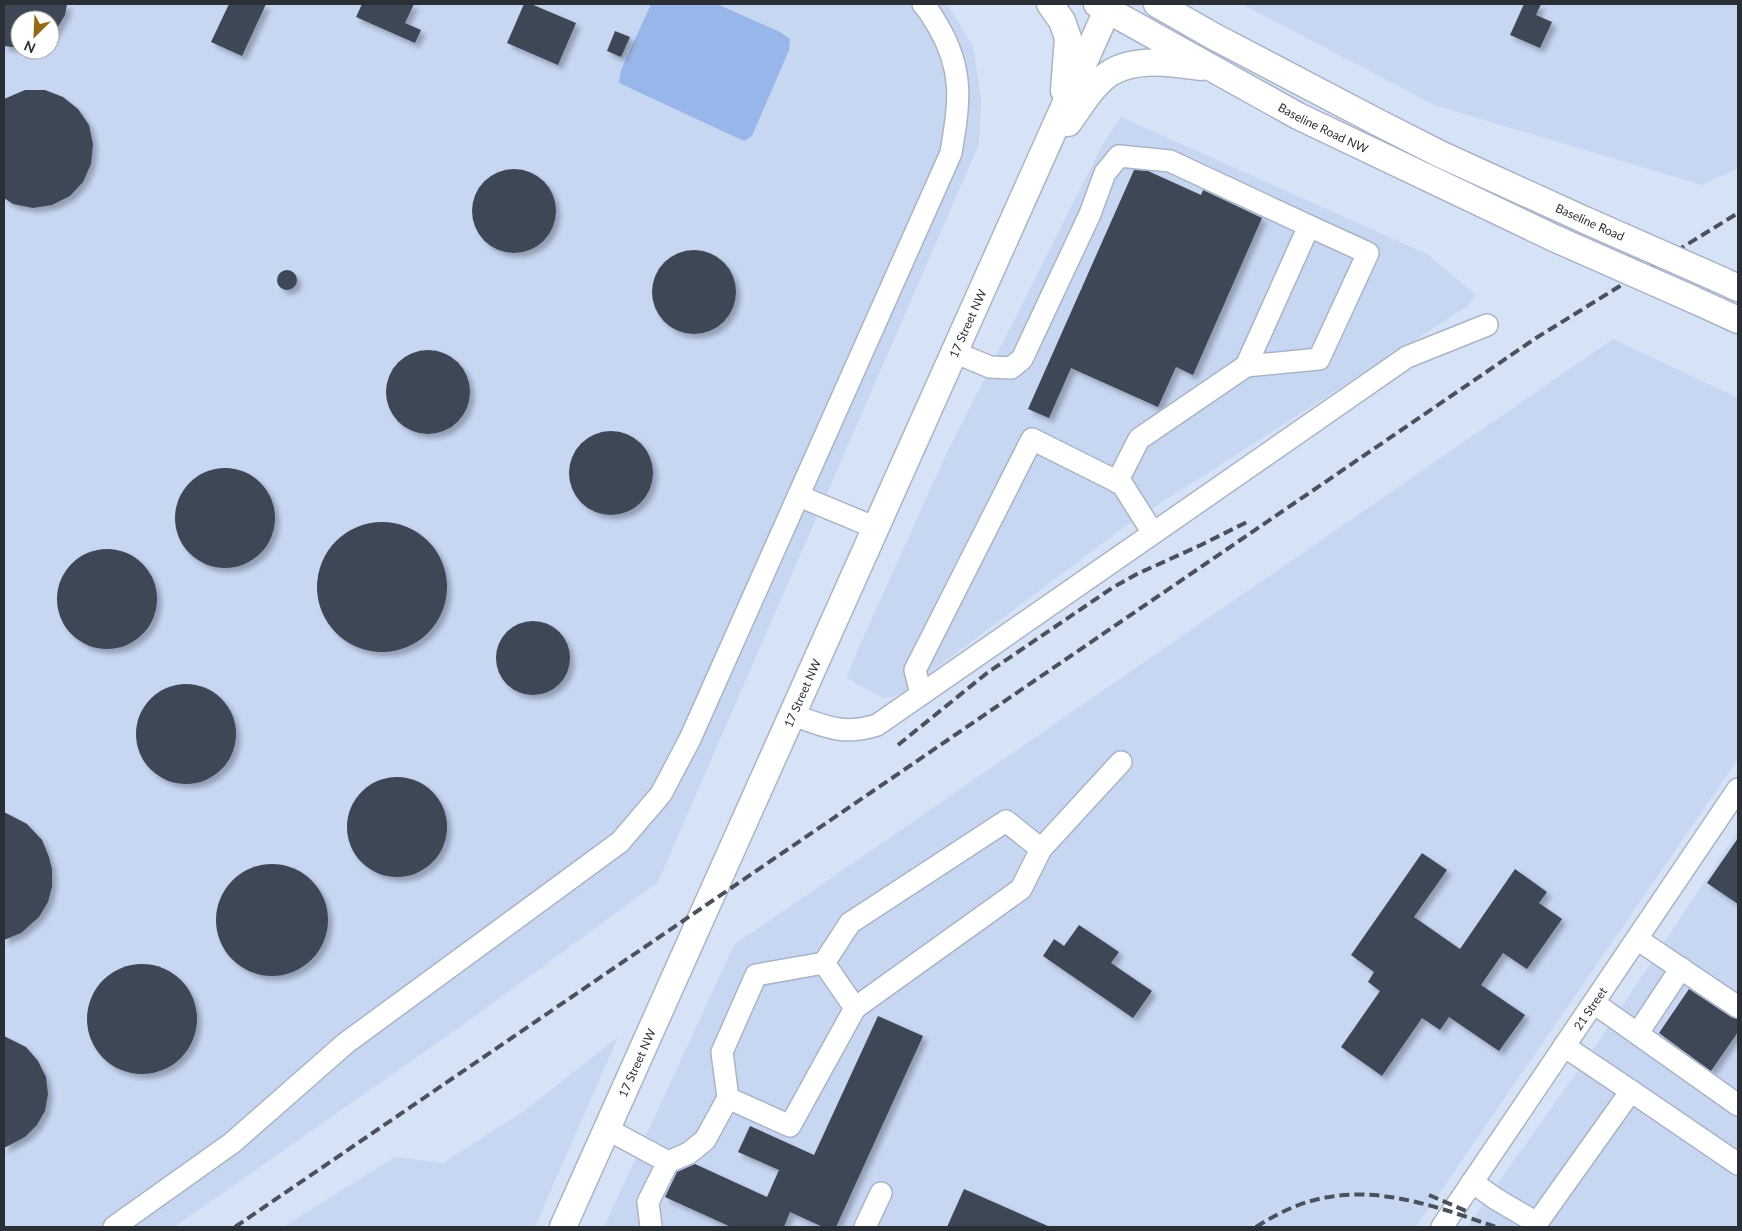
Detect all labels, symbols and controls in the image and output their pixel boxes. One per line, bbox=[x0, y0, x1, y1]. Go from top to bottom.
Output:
north arrow bbox=[10, 10, 60, 60]
text: N bbox=[21, 37, 38, 57]
street label: Baseline Road NW bbox=[1276, 99, 1371, 156]
street label: Baseline Road bbox=[1553, 200, 1627, 244]
street label: 17 Street NW bbox=[945, 286, 989, 360]
street label: 17 Street NW bbox=[780, 656, 824, 730]
street label: 21 Street bbox=[1570, 983, 1610, 1033]
street label: 17 Street NW bbox=[615, 1026, 659, 1099]

